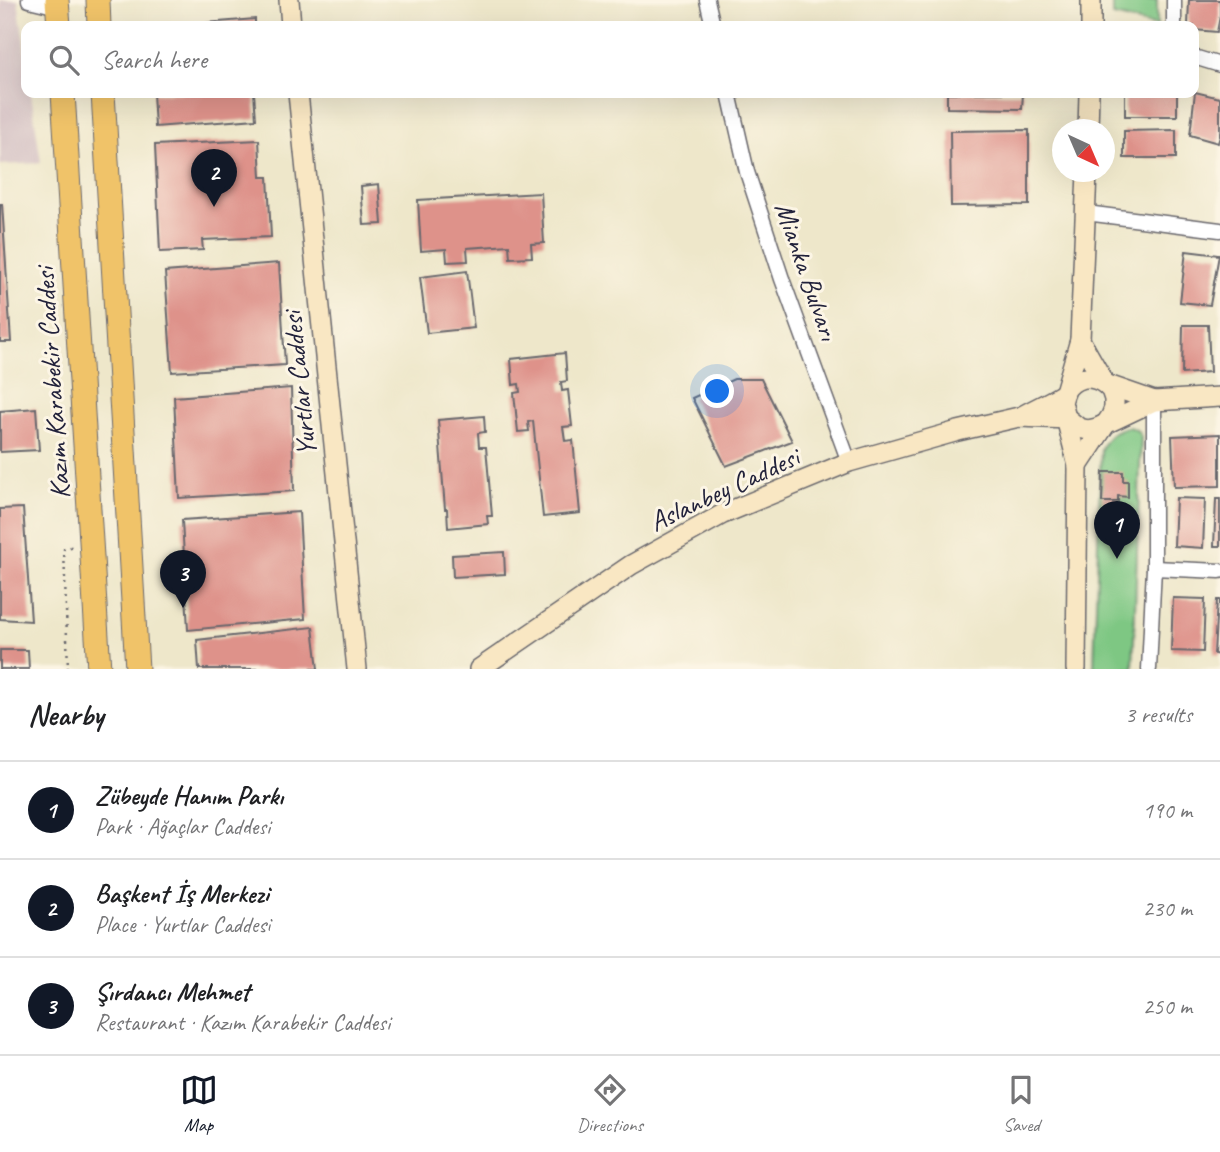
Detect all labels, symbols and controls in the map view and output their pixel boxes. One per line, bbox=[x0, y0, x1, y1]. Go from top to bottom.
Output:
search box bbox=[21, 21, 1199, 98]
icon: search bbox=[45, 41, 83, 79]
text: Search here bbox=[101, 43, 207, 76]
north arrow bbox=[1052, 119, 1115, 182]
pin: 2 bbox=[191, 149, 237, 207]
street label: Mianka Bulvarı bbox=[767, 197, 847, 346]
street label: Kazım Karabekir Caddesi bbox=[26, 262, 78, 500]
street label: Yurtlar Caddesi bbox=[274, 306, 324, 458]
your location bbox=[700, 374, 734, 408]
street label: Aslanbey Caddesi bbox=[644, 438, 808, 539]
pin: 1 bbox=[1094, 501, 1140, 559]
pin: 3 bbox=[160, 550, 206, 608]
text: Nearby bbox=[28, 696, 104, 734]
text: 3 results bbox=[1125, 700, 1192, 729]
text: Zübeyde Hanım Parkı bbox=[95, 779, 283, 812]
text: 1 bbox=[46, 796, 56, 825]
text: 190 m bbox=[1143, 796, 1192, 825]
text: Park · Ağaçlar Caddesi bbox=[95, 812, 270, 841]
text: Başkent İş Merkezi bbox=[95, 877, 269, 910]
text: 2 bbox=[46, 894, 56, 923]
text: 230 m bbox=[1143, 894, 1192, 923]
text: Place · Yurtlar Caddesi bbox=[95, 910, 270, 939]
text: Şırdancı Mehmet bbox=[95, 975, 250, 1008]
text: 3 bbox=[46, 992, 56, 1021]
text: 250 m bbox=[1143, 992, 1192, 1021]
text: Restaurant · Kazım Karabekir Caddesi bbox=[95, 1008, 390, 1037]
tab: Map bbox=[180, 1071, 218, 1137]
tab: Directions bbox=[577, 1071, 643, 1137]
tab: Saved bbox=[1002, 1071, 1040, 1137]

